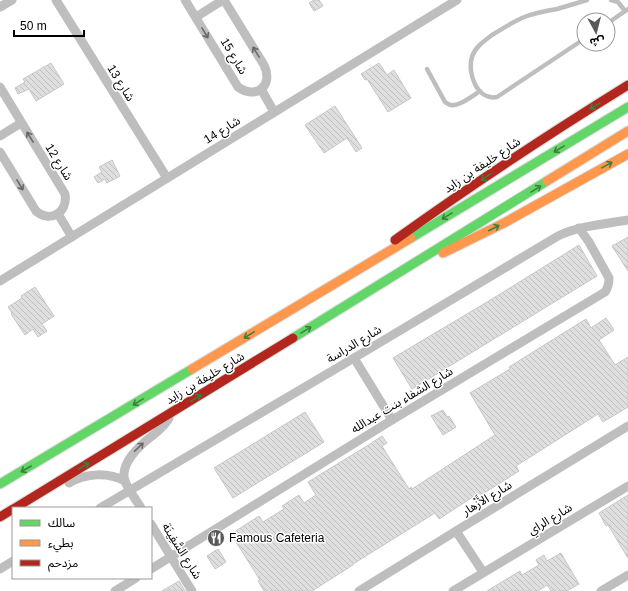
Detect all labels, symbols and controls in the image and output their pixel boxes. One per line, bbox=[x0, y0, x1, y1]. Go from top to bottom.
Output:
scale bar bbox=[14, 12, 84, 38]
north arrow bbox=[576, 12, 616, 52]
text: 50 m bbox=[20, 19, 47, 33]
one-way arrow bbox=[202, 27, 210, 39]
text: ش bbox=[589, 34, 605, 49]
street label: شارع 15 bbox=[216, 35, 250, 78]
one-way arrow bbox=[252, 46, 260, 58]
street label: شارع 13 bbox=[103, 62, 138, 105]
one-way arrow bbox=[590, 102, 601, 110]
street label: شارع 14 bbox=[201, 113, 244, 148]
one-way arrow bbox=[25, 131, 33, 143]
street label: شارع خليفة بن زايد bbox=[441, 134, 524, 197]
street label: شارع 12 bbox=[41, 141, 76, 184]
one-way arrow bbox=[553, 146, 565, 154]
one-way arrow bbox=[601, 161, 613, 169]
one-way arrow bbox=[481, 173, 492, 181]
one-way arrow bbox=[16, 179, 24, 190]
one-way arrow bbox=[530, 184, 542, 192]
one-way arrow bbox=[441, 213, 453, 221]
one-way arrow bbox=[487, 224, 499, 231]
street label: شارع الدراسة bbox=[324, 322, 385, 367]
one-way arrow bbox=[300, 326, 312, 334]
one-way arrow bbox=[243, 332, 255, 340]
street label: شارع خليفة بن زايد bbox=[163, 349, 248, 409]
street label: شارع الشفاء بنت عبدالله bbox=[349, 364, 456, 438]
one-way arrow bbox=[190, 394, 201, 403]
one-way arrow bbox=[132, 399, 144, 407]
one-way arrow bbox=[134, 443, 144, 452]
one-way arrow bbox=[78, 461, 90, 469]
one-way arrow bbox=[20, 466, 32, 474]
street label: شارع الأَزْهار bbox=[458, 476, 515, 520]
street label: شارع الراي bbox=[525, 500, 576, 540]
legend bbox=[12, 507, 152, 579]
text: سالك bbox=[48, 516, 75, 530]
street label: شارع السَّفِينَة bbox=[158, 520, 205, 583]
restaurant icon: Famous Cafeteria bbox=[206, 528, 226, 548]
place label: Famous Cafeteria bbox=[229, 531, 325, 545]
text: بطيء bbox=[48, 536, 74, 553]
text: مزدحم bbox=[48, 556, 78, 572]

